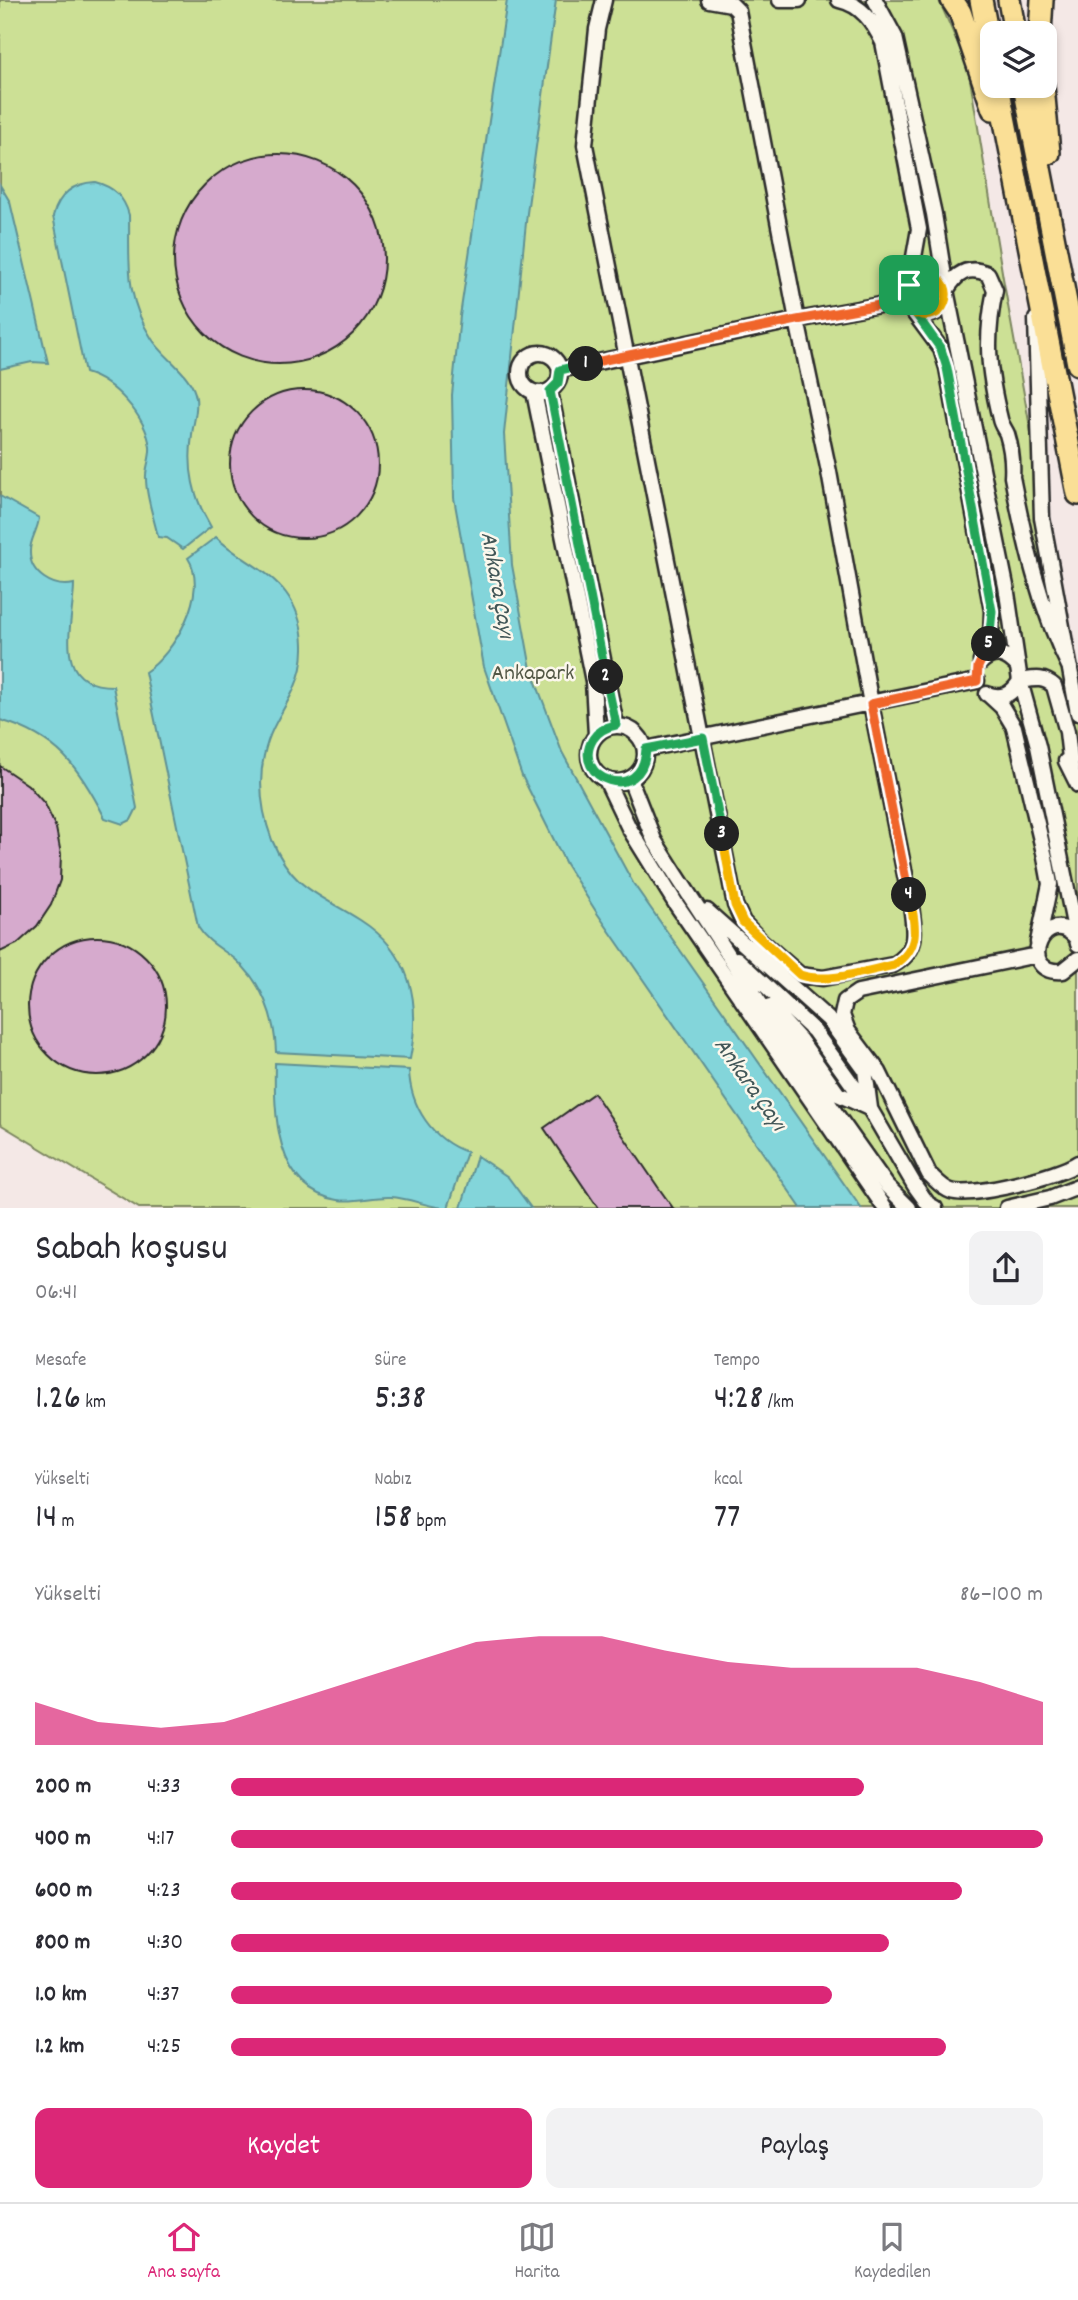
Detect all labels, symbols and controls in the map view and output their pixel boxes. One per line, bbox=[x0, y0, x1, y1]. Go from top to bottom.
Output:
map controls bbox=[980, 21, 1057, 98]
button: layers bbox=[980, 21, 1057, 98]
pin bbox=[879, 255, 939, 315]
icon: arrive bbox=[890, 266, 928, 304]
pin: 1 bbox=[568, 346, 604, 382]
text: 1 bbox=[583, 350, 588, 377]
water label: Ankara Çayı bbox=[470, 529, 522, 642]
pin: 5 bbox=[972, 626, 1006, 662]
text: 5 bbox=[984, 630, 993, 657]
park label: Ankapark bbox=[492, 658, 574, 691]
pin: 2 bbox=[588, 660, 624, 694]
text: 2 bbox=[601, 663, 610, 690]
pin: 3 bbox=[704, 816, 740, 852]
text: 3 bbox=[717, 820, 726, 847]
pin: 4 bbox=[892, 878, 926, 912]
text: 4 bbox=[905, 881, 912, 908]
water label: Ankara Çayı bbox=[704, 1031, 795, 1140]
text: Sabah koşusu bbox=[35, 1223, 228, 1278]
button: share bbox=[969, 1231, 1043, 1305]
text: 06:41 bbox=[35, 1277, 77, 1310]
text: Mesafe bbox=[35, 1348, 86, 1375]
text: Süre bbox=[374, 1348, 406, 1375]
text: Tempo bbox=[714, 1348, 760, 1375]
text: 1.26 bbox=[35, 1375, 81, 1425]
text: 5:38 bbox=[374, 1375, 426, 1425]
text: 4:28 bbox=[714, 1375, 763, 1425]
text: km bbox=[81, 1390, 106, 1417]
text: /km bbox=[763, 1390, 794, 1417]
text: Yükselti bbox=[35, 1467, 89, 1494]
text: Nabız bbox=[374, 1467, 412, 1494]
text: kcal bbox=[714, 1467, 743, 1494]
text: 14 bbox=[35, 1494, 57, 1544]
text: 158 bbox=[374, 1494, 412, 1544]
text: 77 bbox=[714, 1494, 740, 1544]
text: m bbox=[57, 1509, 75, 1536]
text: bpm bbox=[412, 1509, 447, 1536]
text: Yükselti bbox=[35, 1579, 101, 1612]
text: 86–100 m bbox=[960, 1579, 1043, 1612]
text: 200 m bbox=[35, 1771, 91, 1804]
text: 4:33 bbox=[147, 1771, 181, 1804]
text: 400 m bbox=[35, 1823, 91, 1856]
text: 4:17 bbox=[147, 1823, 174, 1856]
text: 600 m bbox=[35, 1875, 92, 1908]
text: 4:23 bbox=[147, 1875, 181, 1908]
text: 800 m bbox=[35, 1927, 90, 1960]
text: 4:30 bbox=[147, 1927, 183, 1960]
text: 1.0 km bbox=[35, 1979, 87, 2012]
text: 4:37 bbox=[147, 1979, 179, 2012]
text: 1.2 km bbox=[35, 2031, 84, 2064]
text: 4:25 bbox=[147, 2031, 181, 2064]
button: Kaydet bbox=[35, 2108, 532, 2188]
button: Paylaş bbox=[546, 2108, 1043, 2188]
tab: Ana sayfa bbox=[147, 2218, 220, 2287]
tab: Harita bbox=[514, 2218, 559, 2287]
tab: Kaydedilen bbox=[854, 2218, 931, 2287]

